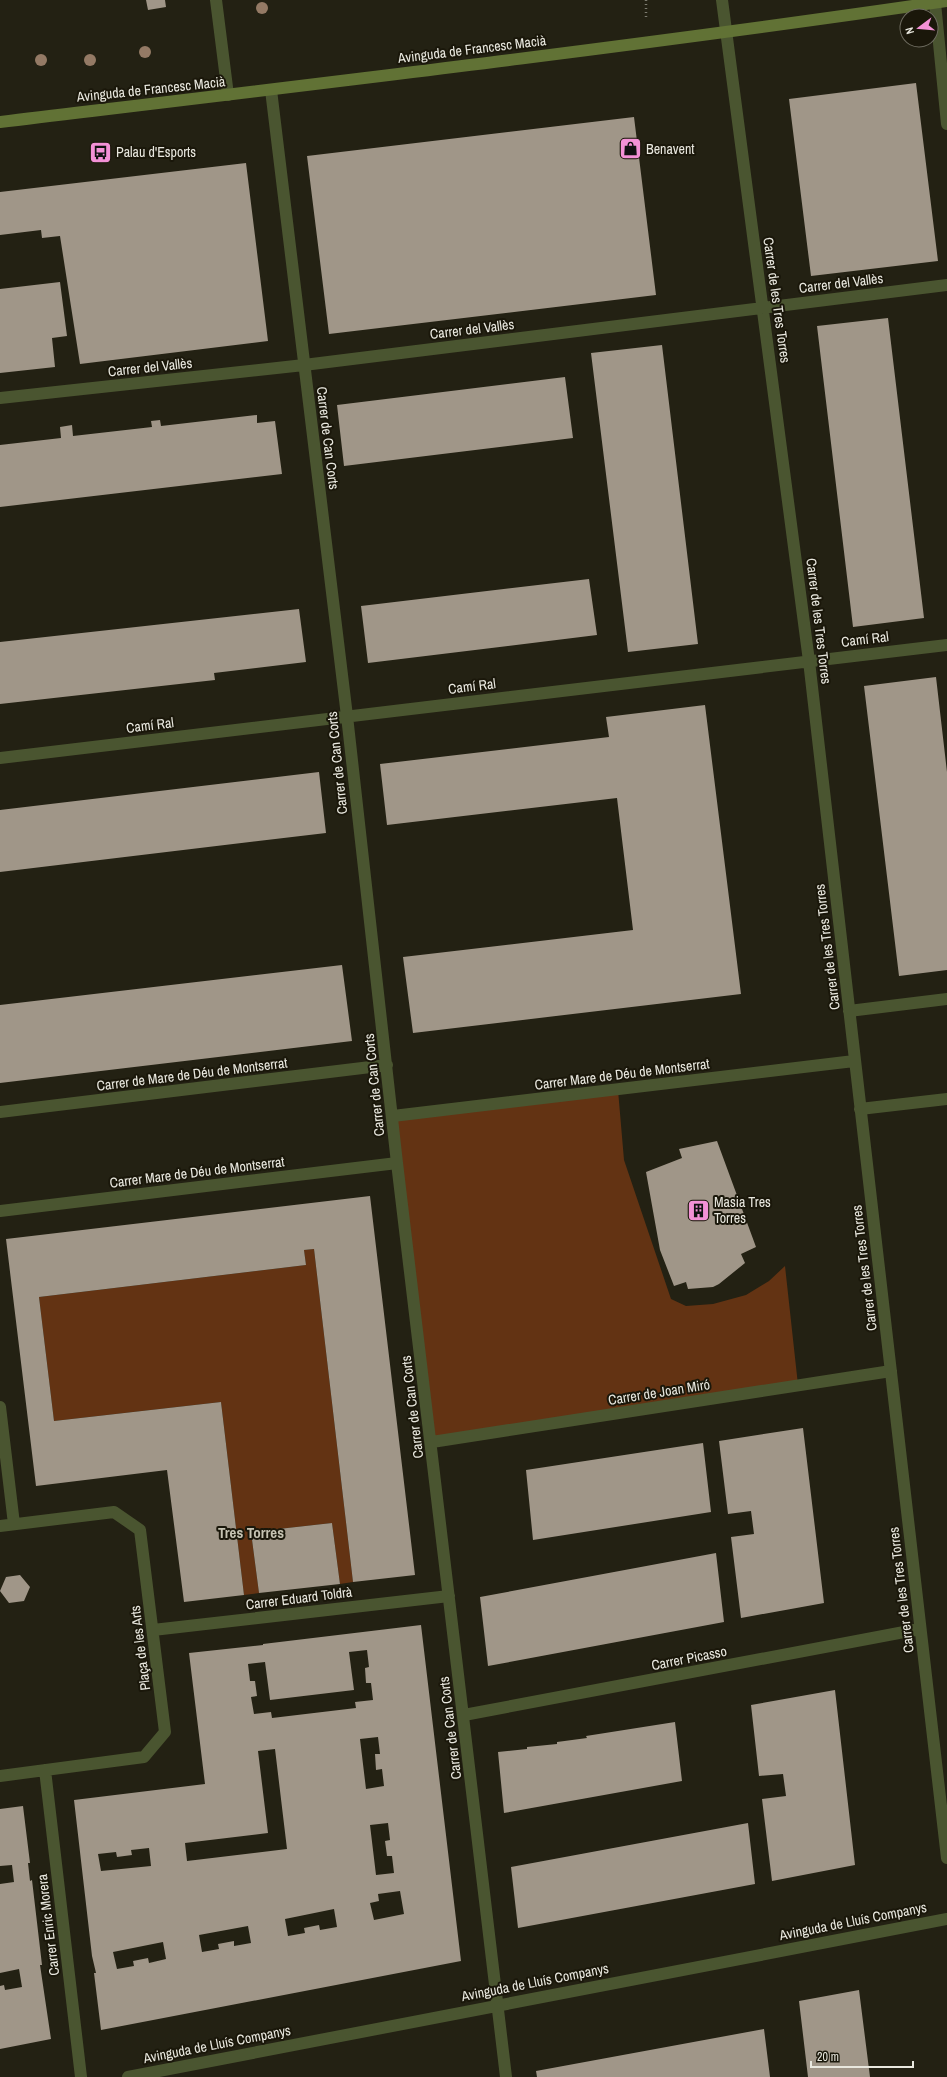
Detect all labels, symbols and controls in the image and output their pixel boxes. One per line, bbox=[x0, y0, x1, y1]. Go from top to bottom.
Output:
north arrow bbox=[899, 8, 939, 48]
text: N bbox=[902, 26, 917, 36]
street label: Avinguda de Francesc Macià bbox=[396, 31, 548, 67]
street label: Avinguda de Francesc Macià bbox=[75, 72, 227, 106]
shop icon: Benavent bbox=[617, 136, 643, 162]
bus stop icon: Palau d'Esports bbox=[88, 139, 114, 165]
place label: Benavent bbox=[646, 140, 695, 158]
place label: Palau d'Esports bbox=[116, 143, 196, 161]
street label: Carrer de les Tres Torres bbox=[759, 236, 795, 364]
street label: Carrer del Vallès bbox=[798, 269, 884, 297]
street label: Carrer del Vallès bbox=[429, 315, 515, 343]
street label: Carrer del Vallès bbox=[107, 354, 193, 380]
street label: Carrer de Can Corts bbox=[313, 386, 343, 491]
street label: Carrer de les Tres Torres bbox=[802, 557, 836, 685]
street label: Camí Ral bbox=[840, 627, 890, 651]
street label: Camí Ral bbox=[447, 674, 497, 698]
street label: Carrer de Can Corts bbox=[323, 710, 351, 815]
street label: Camí Ral bbox=[125, 713, 175, 737]
street label: Carrer de les Tres Torres bbox=[810, 883, 844, 1011]
street label: Carrer de Can Corts bbox=[360, 1032, 388, 1137]
street label: Carrer de Mare de Déu de Montserrat bbox=[96, 1053, 288, 1095]
street label: Carrer Mare de Déu de Montserrat bbox=[534, 1054, 710, 1094]
street label: Carrer Mare de Déu de Montserrat bbox=[109, 1152, 285, 1192]
place label: Masia Tres Torres bbox=[714, 1193, 771, 1227]
building icon: Masia Tres Torres bbox=[685, 1197, 711, 1223]
street label: Carrer de les Tres Torres bbox=[847, 1204, 881, 1332]
street label: Carrer de Can Corts bbox=[397, 1354, 427, 1459]
street label: Carrer de Joan Miró bbox=[607, 1375, 711, 1409]
district label: Tres Torres bbox=[218, 1522, 284, 1543]
street label: Carrer de les Tres Torres bbox=[884, 1526, 918, 1654]
street label: Carrer Eduard Toldrà bbox=[245, 1582, 354, 1613]
street label: Plaça de les Arts bbox=[126, 1604, 154, 1692]
street label: Carrer Picasso bbox=[650, 1642, 728, 1674]
street label: Carrer de Can Corts bbox=[435, 1675, 465, 1780]
street label: Carrer Enric Morera bbox=[33, 1873, 63, 1977]
street label: Avinguda de Lluís Companys bbox=[777, 1898, 928, 1944]
street label: Avinguda de Lluís Companys bbox=[459, 1959, 610, 2005]
street label: Avinguda de Lluís Companys bbox=[141, 2021, 292, 2067]
scale bar bbox=[811, 2043, 913, 2069]
text: 20 m bbox=[817, 2049, 839, 2065]

